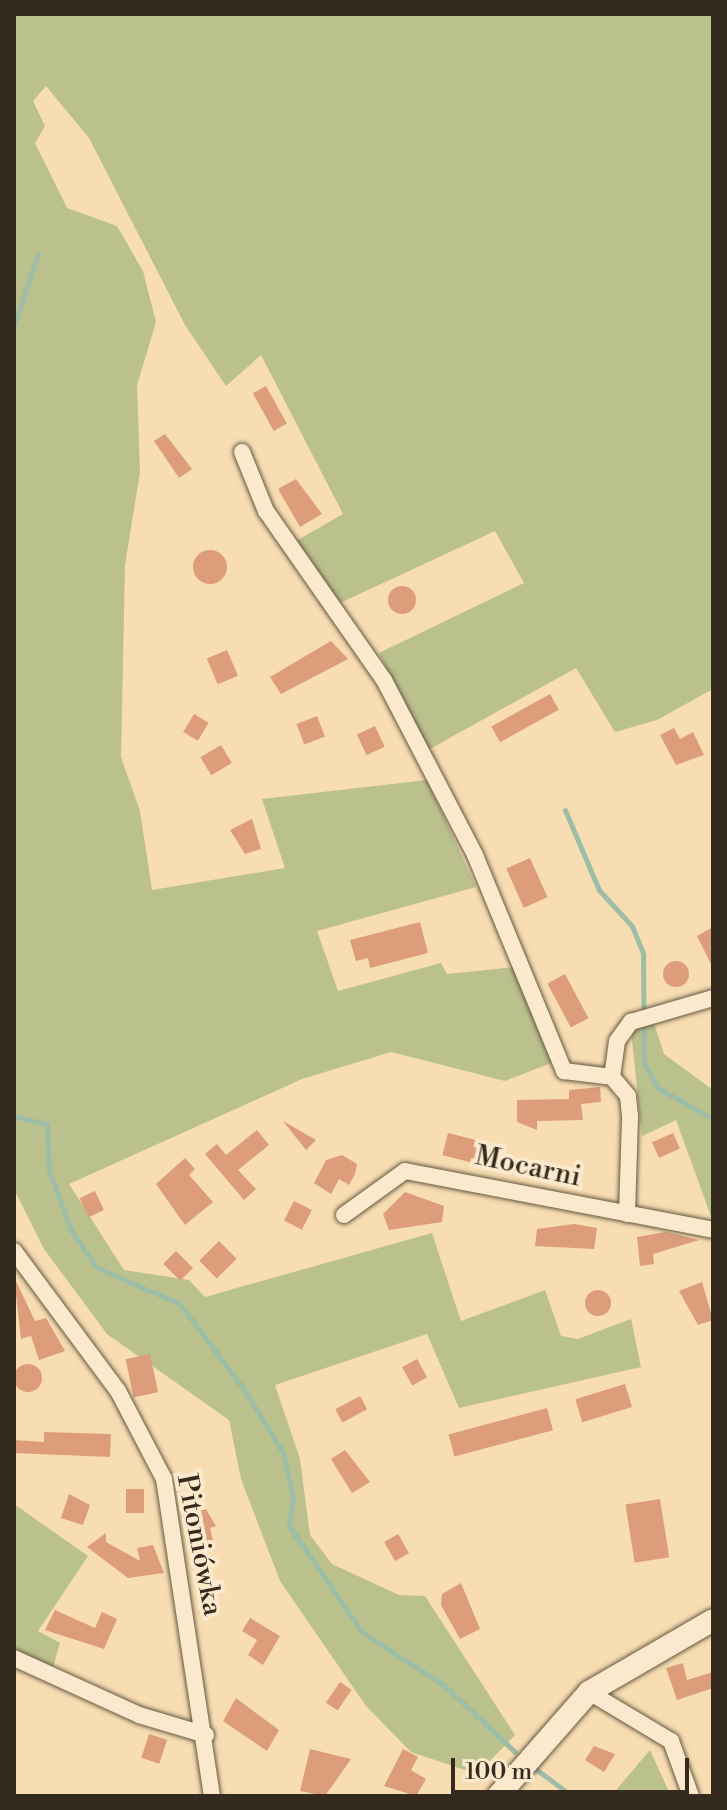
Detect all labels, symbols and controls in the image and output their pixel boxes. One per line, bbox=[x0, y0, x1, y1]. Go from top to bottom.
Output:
street label: Mocarni bbox=[472, 1139, 584, 1195]
street label: Pitoniówka bbox=[169, 1471, 229, 1619]
scale bar bbox=[455, 1742, 693, 1792]
text: 100 m bbox=[465, 1757, 532, 1787]

